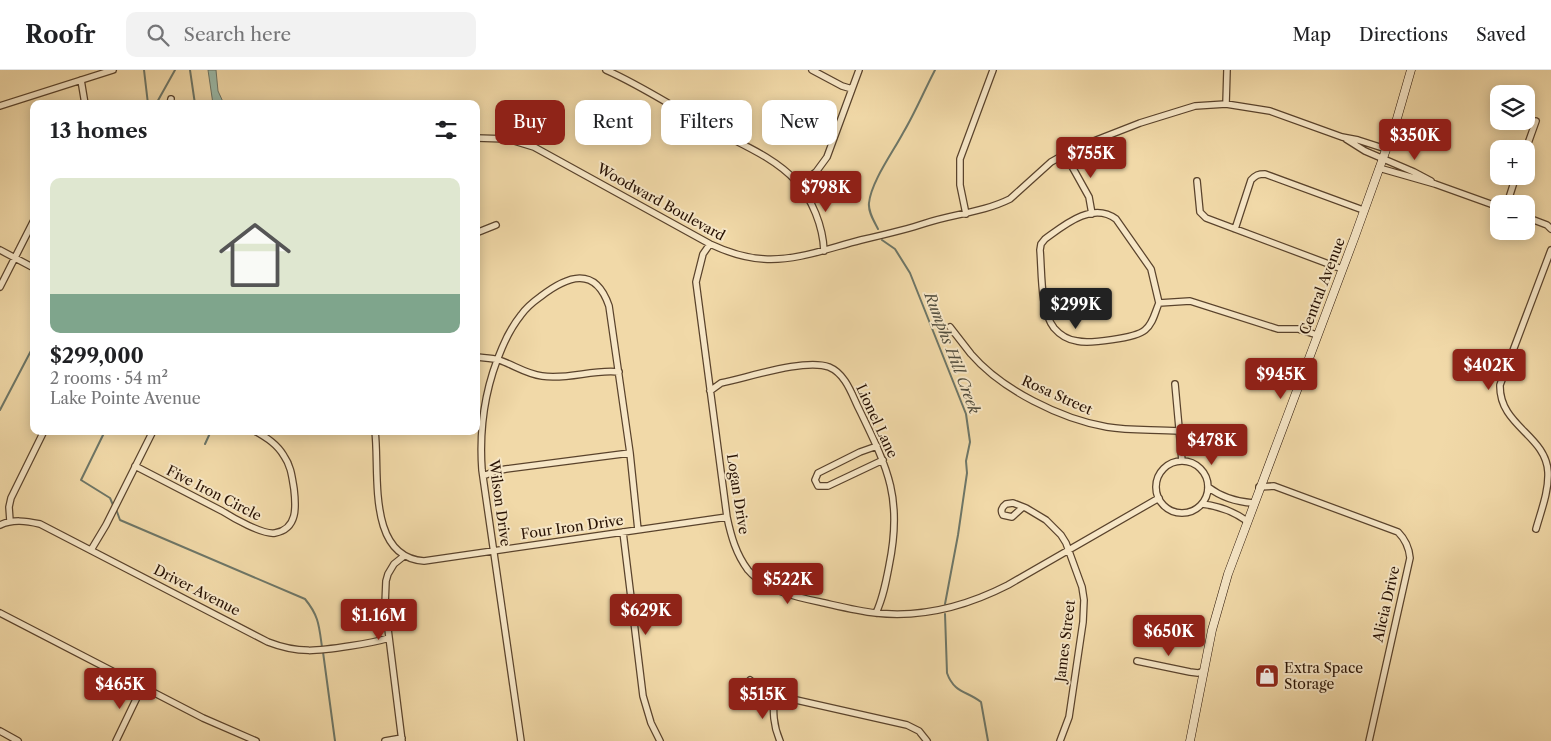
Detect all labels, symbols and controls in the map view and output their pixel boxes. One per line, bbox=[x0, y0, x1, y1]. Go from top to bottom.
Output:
search box bbox=[126, 12, 476, 57]
text: Roofr bbox=[25, 20, 96, 49]
icon: search bbox=[144, 21, 172, 49]
text: Search here bbox=[184, 23, 291, 46]
text: Map bbox=[1292, 24, 1331, 46]
text: Directions bbox=[1359, 24, 1448, 46]
text: Saved bbox=[1476, 24, 1526, 46]
map controls bbox=[1490, 85, 1535, 240]
button: layers bbox=[1490, 85, 1535, 130]
chip: Buy bbox=[495, 100, 565, 145]
chip: Rent bbox=[575, 100, 651, 145]
chip: Filters bbox=[661, 100, 752, 145]
chip: New bbox=[762, 100, 837, 145]
icon: filters bbox=[432, 116, 460, 144]
text: 13 homes bbox=[50, 118, 148, 143]
pin: $350K bbox=[1380, 118, 1450, 161]
text: $350K bbox=[1390, 125, 1440, 145]
pin: $755K bbox=[1056, 136, 1126, 179]
button: + bbox=[1490, 140, 1535, 185]
text: $755K bbox=[1067, 143, 1115, 163]
street label: Woodward Boulevard bbox=[593, 159, 729, 245]
pin: $798K bbox=[791, 170, 861, 213]
text: $798K bbox=[801, 177, 851, 197]
button: − bbox=[1490, 195, 1535, 240]
icon: home bbox=[210, 210, 300, 300]
street label: Central Avenue bbox=[1295, 235, 1349, 337]
water label: Rumphs Hill Creek bbox=[920, 288, 984, 417]
pin: $299K bbox=[1041, 288, 1111, 330]
text: $299K bbox=[1051, 294, 1101, 314]
text: $299,000 bbox=[50, 343, 144, 368]
pin: $402K bbox=[1454, 348, 1524, 391]
text: $402K bbox=[1464, 355, 1514, 375]
pin: $945K bbox=[1246, 358, 1316, 400]
text: $945K bbox=[1256, 364, 1306, 384]
text: 2 rooms · 54 m² bbox=[50, 368, 168, 388]
street label: Rosa Street bbox=[1019, 371, 1095, 419]
street label: Lionel Lane bbox=[852, 381, 902, 461]
text: Lake Pointe Avenue bbox=[50, 388, 201, 408]
pin: $478K bbox=[1177, 424, 1247, 466]
text: $478K bbox=[1187, 430, 1237, 450]
street label: Logan Drive bbox=[723, 452, 753, 536]
street label: Wilson Drive bbox=[485, 458, 515, 548]
street label: Five Iron Circle bbox=[164, 461, 265, 525]
street label: Four Iron Drive bbox=[519, 511, 625, 543]
street label: Driver Avenue bbox=[151, 560, 244, 620]
pin: $522K bbox=[753, 562, 823, 605]
street label: Alicia Drive bbox=[1368, 564, 1404, 645]
text: $522K bbox=[763, 569, 813, 589]
pin: $629K bbox=[611, 594, 681, 636]
pin: $1.16M bbox=[338, 598, 420, 641]
street label: James Street bbox=[1051, 599, 1079, 685]
text: $629K bbox=[621, 600, 671, 620]
text: $1.16M bbox=[352, 605, 406, 625]
pin: $650K bbox=[1134, 614, 1204, 657]
text: $650K bbox=[1144, 621, 1194, 641]
place label: Extra Space Storage bbox=[1284, 659, 1363, 693]
shop icon: Extra Space Storage bbox=[1254, 663, 1280, 689]
pin: $465K bbox=[85, 668, 155, 710]
text: $465K bbox=[95, 674, 145, 694]
pin: $515K bbox=[728, 678, 798, 720]
text: $515K bbox=[740, 684, 786, 704]

